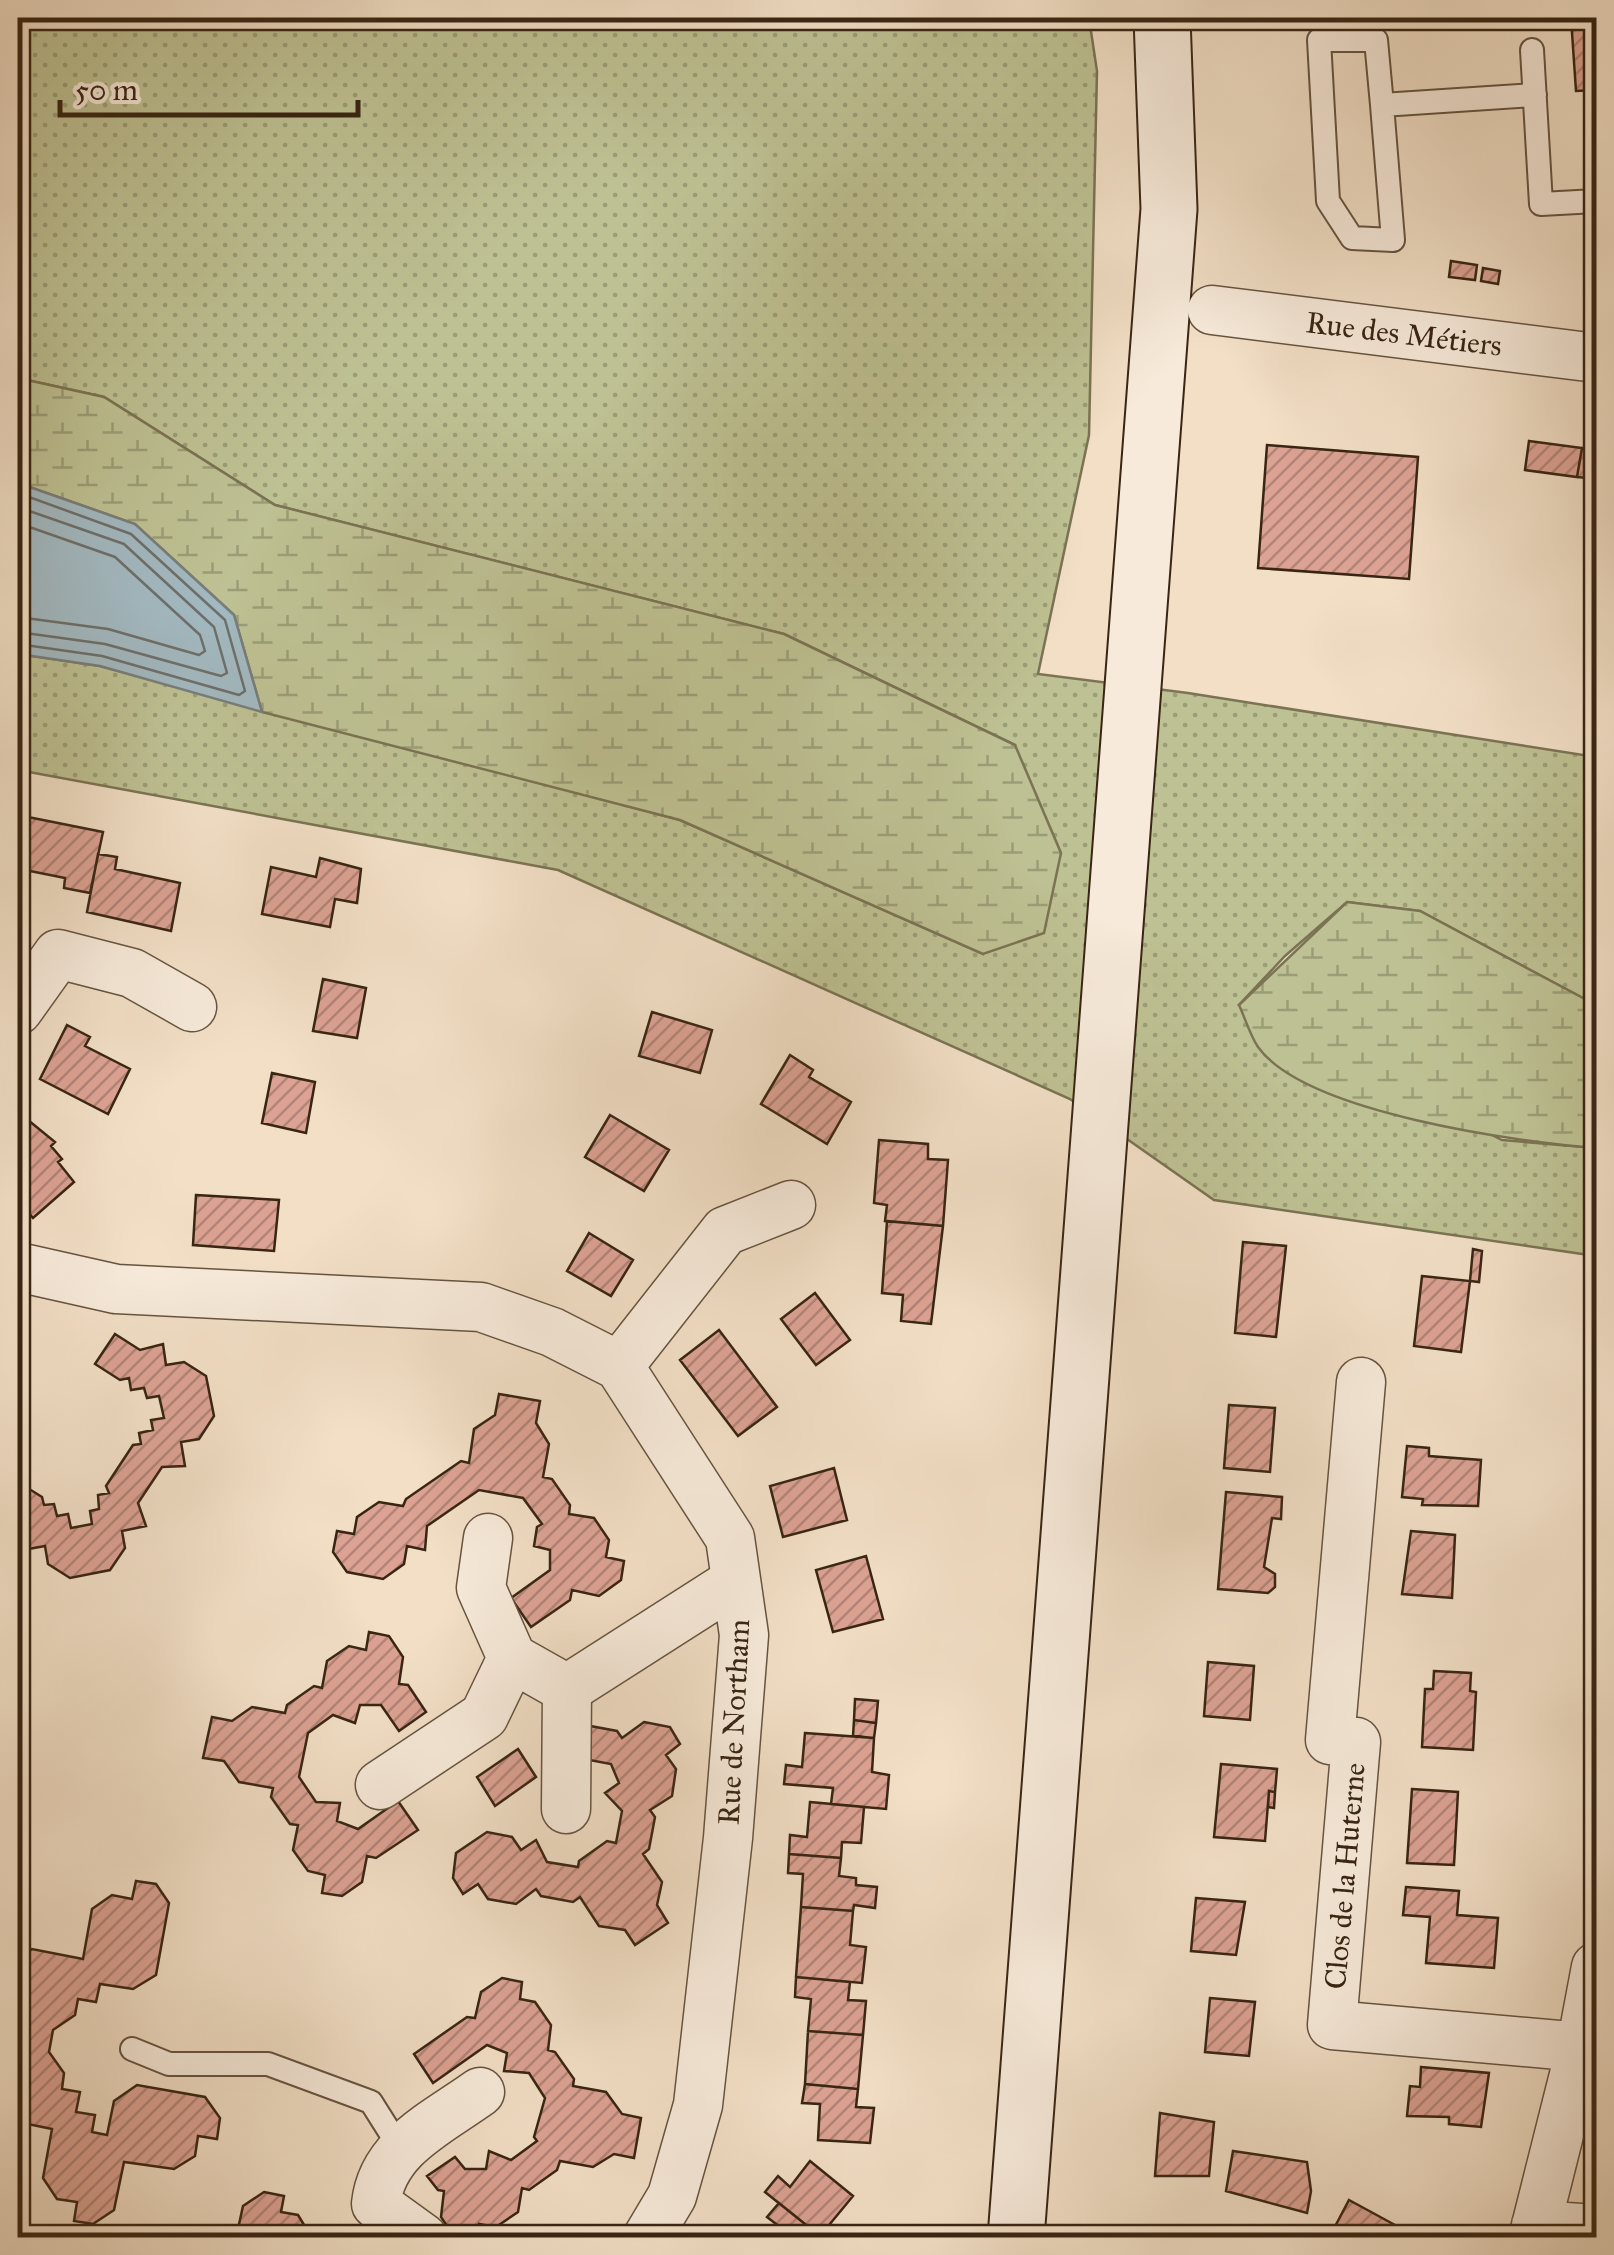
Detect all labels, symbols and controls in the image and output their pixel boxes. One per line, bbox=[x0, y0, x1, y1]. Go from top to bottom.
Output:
scale bar bbox=[60, 55, 358, 117]
text: 50 m bbox=[75, 72, 138, 108]
street label: Rue des Métiers bbox=[1304, 304, 1504, 364]
street label: Rue de Northam bbox=[711, 1618, 757, 1826]
street label: Clos de la Huterne bbox=[1317, 1761, 1373, 1991]

